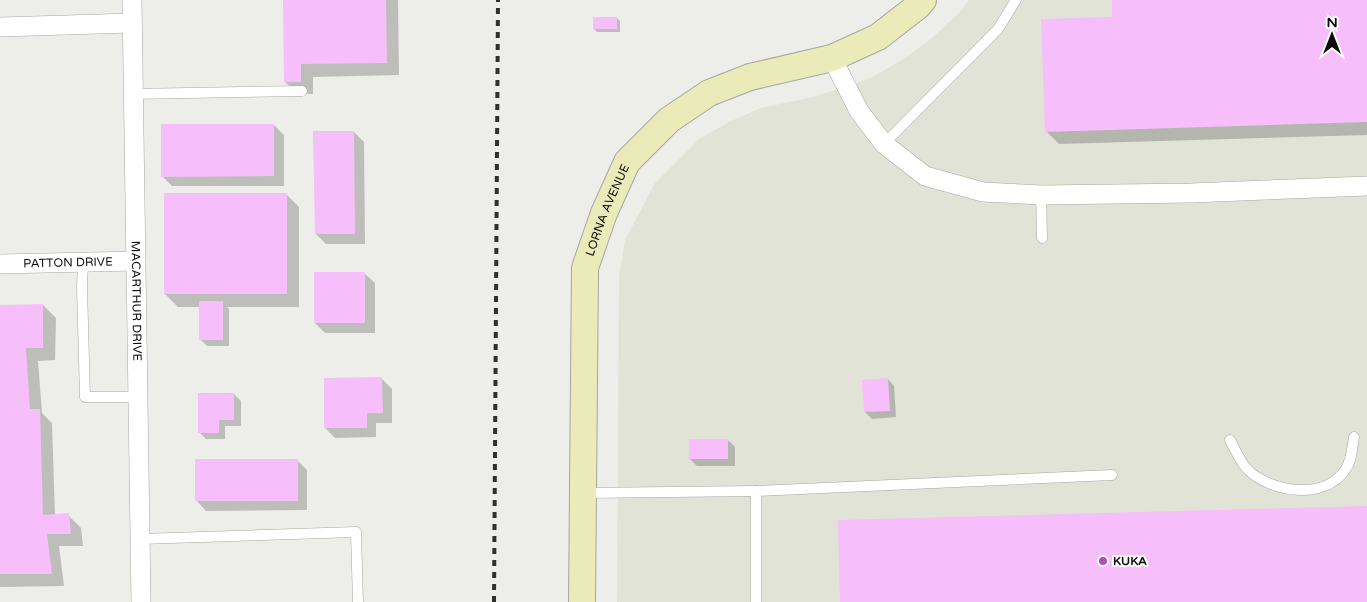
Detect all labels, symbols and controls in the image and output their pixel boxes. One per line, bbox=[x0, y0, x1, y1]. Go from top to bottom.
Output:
north arrow bbox=[1307, 10, 1357, 60]
text: N bbox=[1326, 14, 1338, 31]
street label: LORNA AVENUE bbox=[583, 162, 632, 258]
street label: MACARTHUR DRIVE bbox=[129, 241, 144, 362]
street label: PATTON DRIVE bbox=[23, 255, 113, 270]
place label: KUKA bbox=[1113, 554, 1147, 568]
marker: KUKA bbox=[1097, 555, 1109, 567]

